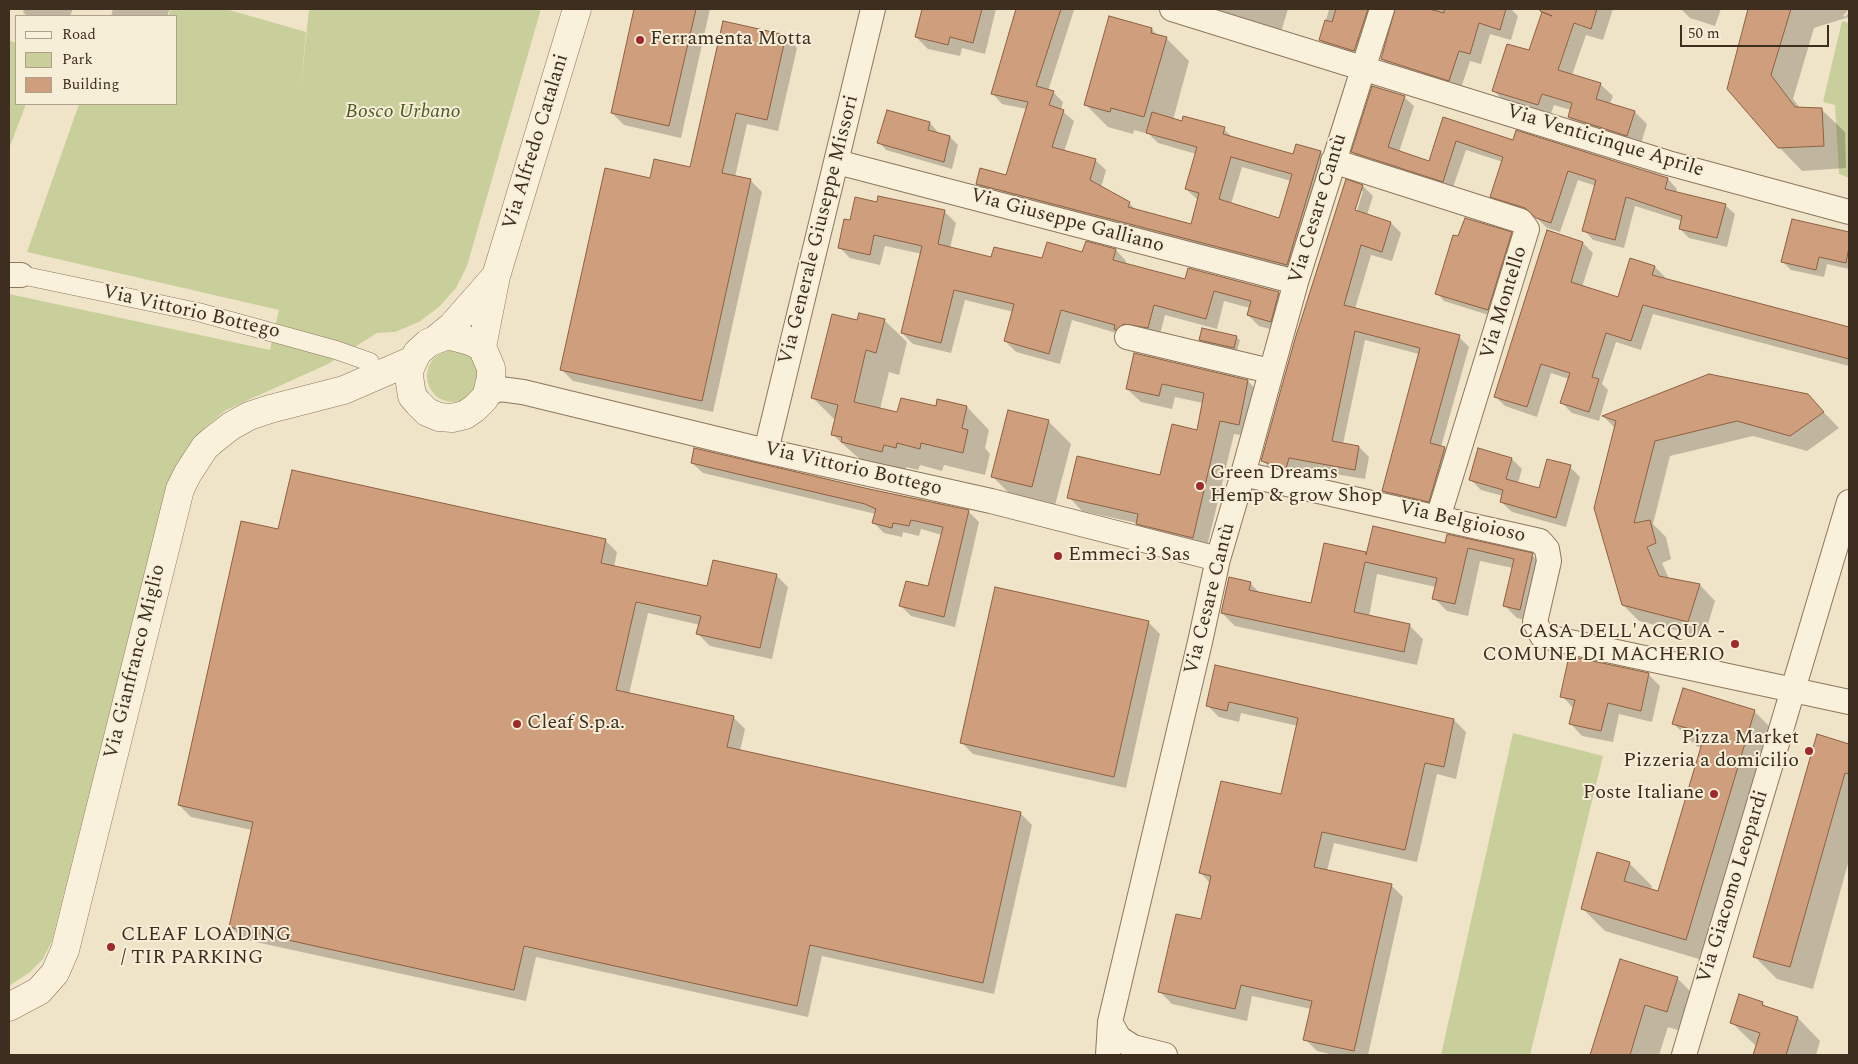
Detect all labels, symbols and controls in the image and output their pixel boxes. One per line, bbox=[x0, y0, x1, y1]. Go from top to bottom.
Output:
legend bbox=[15, 15, 178, 105]
scale bar bbox=[1683, 15, 1832, 47]
text: 50 m bbox=[1688, 22, 1720, 45]
text: Road bbox=[62, 23, 96, 46]
place label: Ferramenta Motta bbox=[650, 28, 812, 52]
marker: Ferramenta Motta bbox=[634, 34, 646, 46]
text: Park bbox=[62, 48, 93, 71]
street label: Via Alfredo Catalani bbox=[499, 51, 575, 233]
text: Building bbox=[62, 73, 119, 96]
street label: Via Generale Giuseppe Missori bbox=[775, 93, 865, 367]
park label: Bosco Urbano bbox=[345, 101, 461, 125]
street label: Via Venticinque Aprile bbox=[1503, 101, 1707, 183]
street label: Via Cesare Cantù bbox=[1285, 131, 1353, 287]
street label: Via Giuseppe Galliano bbox=[967, 185, 1167, 259]
street label: Via Montello bbox=[1476, 244, 1534, 362]
street label: Via Vittorio Bottego bbox=[100, 281, 282, 345]
street label: Via Vittorio Bottego bbox=[762, 438, 944, 502]
place label: Green Dreams Hemp & grow Shop bbox=[1210, 462, 1382, 509]
marker: Green Dreams Hemp & grow Shop bbox=[1194, 480, 1206, 492]
street label: Via Belgioioso bbox=[1396, 497, 1528, 549]
street label: Via Cesare Cantù bbox=[1181, 521, 1241, 677]
place label: Emmeci 3 Sas bbox=[1068, 544, 1190, 568]
marker: Emmeci 3 Sas bbox=[1052, 550, 1064, 562]
street label: Via Gianfranco Miglio bbox=[100, 562, 172, 762]
place label: CASA DELL'ACQUA - COMUNE DI MACHERIO bbox=[1482, 621, 1725, 668]
marker: CASA DELL'ACQUA - COMUNE DI MACHERIO bbox=[1729, 638, 1741, 650]
place label: Cleaf S.p.a. bbox=[527, 712, 625, 736]
marker: Cleaf S.p.a. bbox=[511, 718, 523, 730]
place label: Pizza Market Pizzeria a domicilio bbox=[1623, 727, 1799, 774]
marker: Pizza Market Pizzeria a domicilio bbox=[1803, 745, 1815, 757]
place label: Poste Italiane bbox=[1583, 782, 1704, 806]
street label: Via Giacomo Leopardi bbox=[1693, 788, 1775, 986]
marker: Poste Italiane bbox=[1708, 788, 1720, 800]
place label: CLEAF LOADING / TIR PARKING bbox=[121, 924, 291, 971]
marker: CLEAF LOADING / TIR PARKING bbox=[105, 941, 117, 953]

